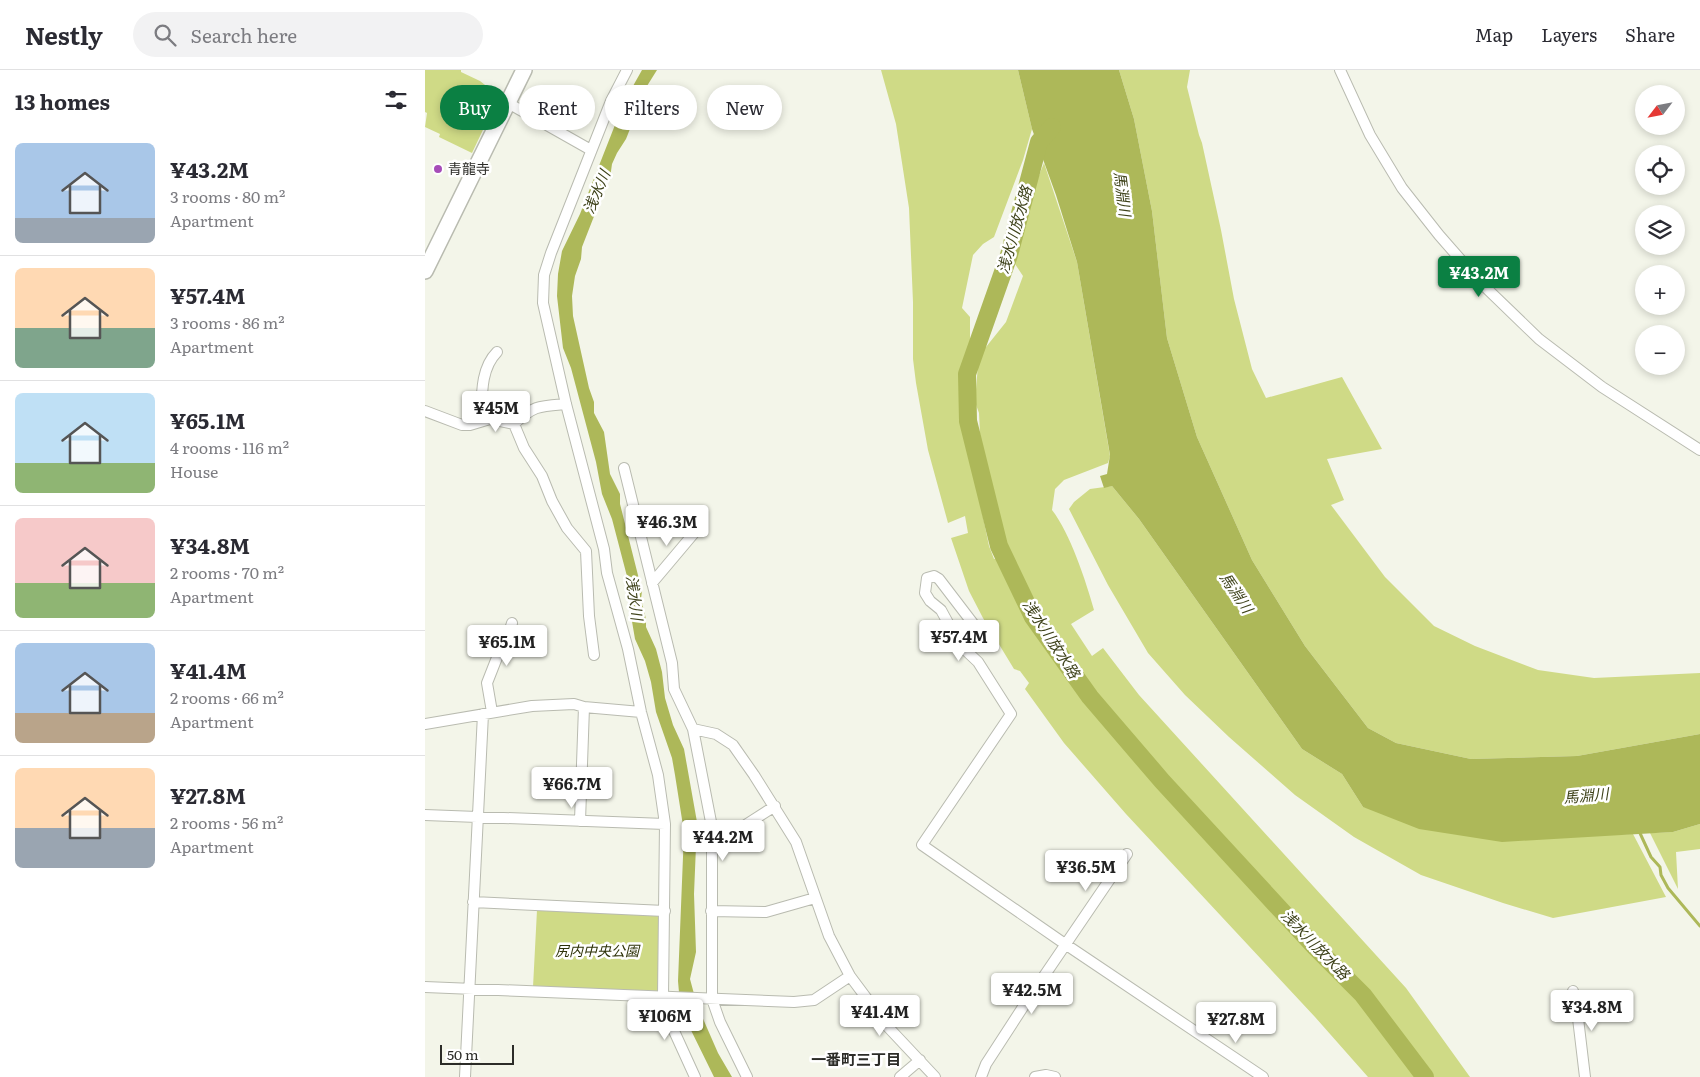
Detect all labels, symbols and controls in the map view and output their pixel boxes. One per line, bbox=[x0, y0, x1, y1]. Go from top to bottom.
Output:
search box bbox=[133, 12, 483, 57]
text: Nestly bbox=[25, 17, 103, 52]
icon: search bbox=[151, 21, 179, 49]
text: Search here bbox=[191, 21, 297, 49]
text: Map bbox=[1475, 21, 1513, 48]
text: Layers bbox=[1541, 21, 1597, 48]
text: Share bbox=[1625, 21, 1675, 48]
text: 13 homes bbox=[15, 85, 110, 116]
chip: Buy bbox=[440, 85, 509, 130]
chip: Rent bbox=[519, 85, 595, 130]
chip: Filters bbox=[605, 85, 697, 130]
chip: New bbox=[707, 85, 782, 130]
north arrow bbox=[1635, 85, 1685, 135]
map controls bbox=[1635, 85, 1685, 375]
icon: filters bbox=[382, 86, 410, 114]
button: locate bbox=[1635, 145, 1685, 195]
text: ¥43.2M bbox=[170, 153, 249, 184]
place label: 青龍寺 bbox=[448, 158, 490, 178]
icon: home bbox=[55, 163, 115, 223]
marker: 青龍寺 bbox=[432, 163, 444, 175]
water label: 浅水川 bbox=[576, 164, 616, 217]
water label: 馬淵川 bbox=[1109, 170, 1138, 220]
water label: 浅水川放水路 bbox=[990, 181, 1038, 276]
text: 3 rooms · 80 m² bbox=[170, 184, 285, 208]
button: layers bbox=[1635, 205, 1685, 255]
text: Apartment bbox=[170, 208, 254, 232]
pin: ¥43.2M bbox=[1438, 256, 1520, 298]
text: ¥43.2M bbox=[1449, 260, 1509, 284]
button: + bbox=[1635, 265, 1685, 315]
text: ¥57.4M bbox=[170, 279, 246, 310]
icon: home bbox=[55, 288, 115, 348]
text: 3 rooms · 86 m² bbox=[170, 310, 285, 334]
button: − bbox=[1635, 325, 1685, 375]
text: Apartment bbox=[170, 334, 254, 358]
pin: ¥45M bbox=[466, 390, 526, 433]
text: ¥45M bbox=[473, 395, 519, 419]
text: ¥65.1M bbox=[170, 404, 246, 435]
icon: home bbox=[55, 413, 115, 473]
text: 4 rooms · 116 m² bbox=[170, 435, 289, 459]
text: House bbox=[170, 459, 218, 483]
pin: ¥46.3M bbox=[626, 504, 708, 547]
text: ¥46.3M bbox=[637, 509, 697, 533]
text: ¥34.8M bbox=[170, 529, 250, 560]
icon: home bbox=[55, 538, 115, 598]
text: 2 rooms · 70 m² bbox=[170, 560, 284, 584]
water label: 馬淵川 bbox=[1215, 567, 1260, 619]
water label: 浅水川 bbox=[621, 574, 650, 624]
text: Apartment bbox=[170, 584, 254, 608]
water label: 浅水川放水路 bbox=[1018, 594, 1087, 684]
pin: ¥57.4M bbox=[918, 620, 1000, 662]
pin: ¥65.1M bbox=[466, 624, 548, 667]
text: ¥57.4M bbox=[930, 624, 988, 648]
text: ¥65.1M bbox=[478, 629, 536, 653]
text: ¥41.4M bbox=[170, 654, 247, 685]
icon: home bbox=[55, 663, 115, 723]
text: 2 rooms · 66 m² bbox=[170, 685, 284, 709]
text: Apartment bbox=[170, 709, 254, 733]
pin: ¥66.7M bbox=[531, 766, 613, 809]
text: ¥66.7M bbox=[542, 771, 602, 795]
text: ¥27.8M bbox=[170, 779, 246, 810]
water label: 馬淵川 bbox=[1562, 781, 1611, 808]
icon: home bbox=[55, 788, 115, 848]
text: 2 rooms · 56 m² bbox=[170, 810, 283, 834]
pin: ¥44.2M bbox=[682, 820, 764, 862]
text: ¥44.2M bbox=[693, 824, 753, 848]
text: Apartment bbox=[170, 834, 254, 858]
pin: ¥36.5M bbox=[1045, 850, 1127, 892]
text: ¥36.5M bbox=[1056, 854, 1116, 878]
water label: 浅水川放水路 bbox=[1277, 904, 1357, 986]
park label: 尻内中央公園 bbox=[555, 940, 641, 960]
pin: ¥42.5M bbox=[991, 972, 1073, 1015]
text: ¥42.5M bbox=[1002, 977, 1062, 1001]
pin: ¥34.8M bbox=[1551, 990, 1633, 1032]
pin: ¥41.4M bbox=[839, 994, 921, 1037]
text: ¥34.8M bbox=[1562, 994, 1622, 1018]
pin: ¥106M bbox=[630, 998, 700, 1041]
text: ¥41.4M bbox=[851, 999, 909, 1023]
pin: ¥27.8M bbox=[1195, 1002, 1277, 1044]
text: ¥106M bbox=[638, 1003, 692, 1027]
text: ¥27.8M bbox=[1207, 1006, 1265, 1030]
scale bar bbox=[440, 1042, 514, 1065]
text: 50 m bbox=[447, 1044, 479, 1064]
district label: 一番町三丁目 bbox=[811, 1047, 901, 1070]

